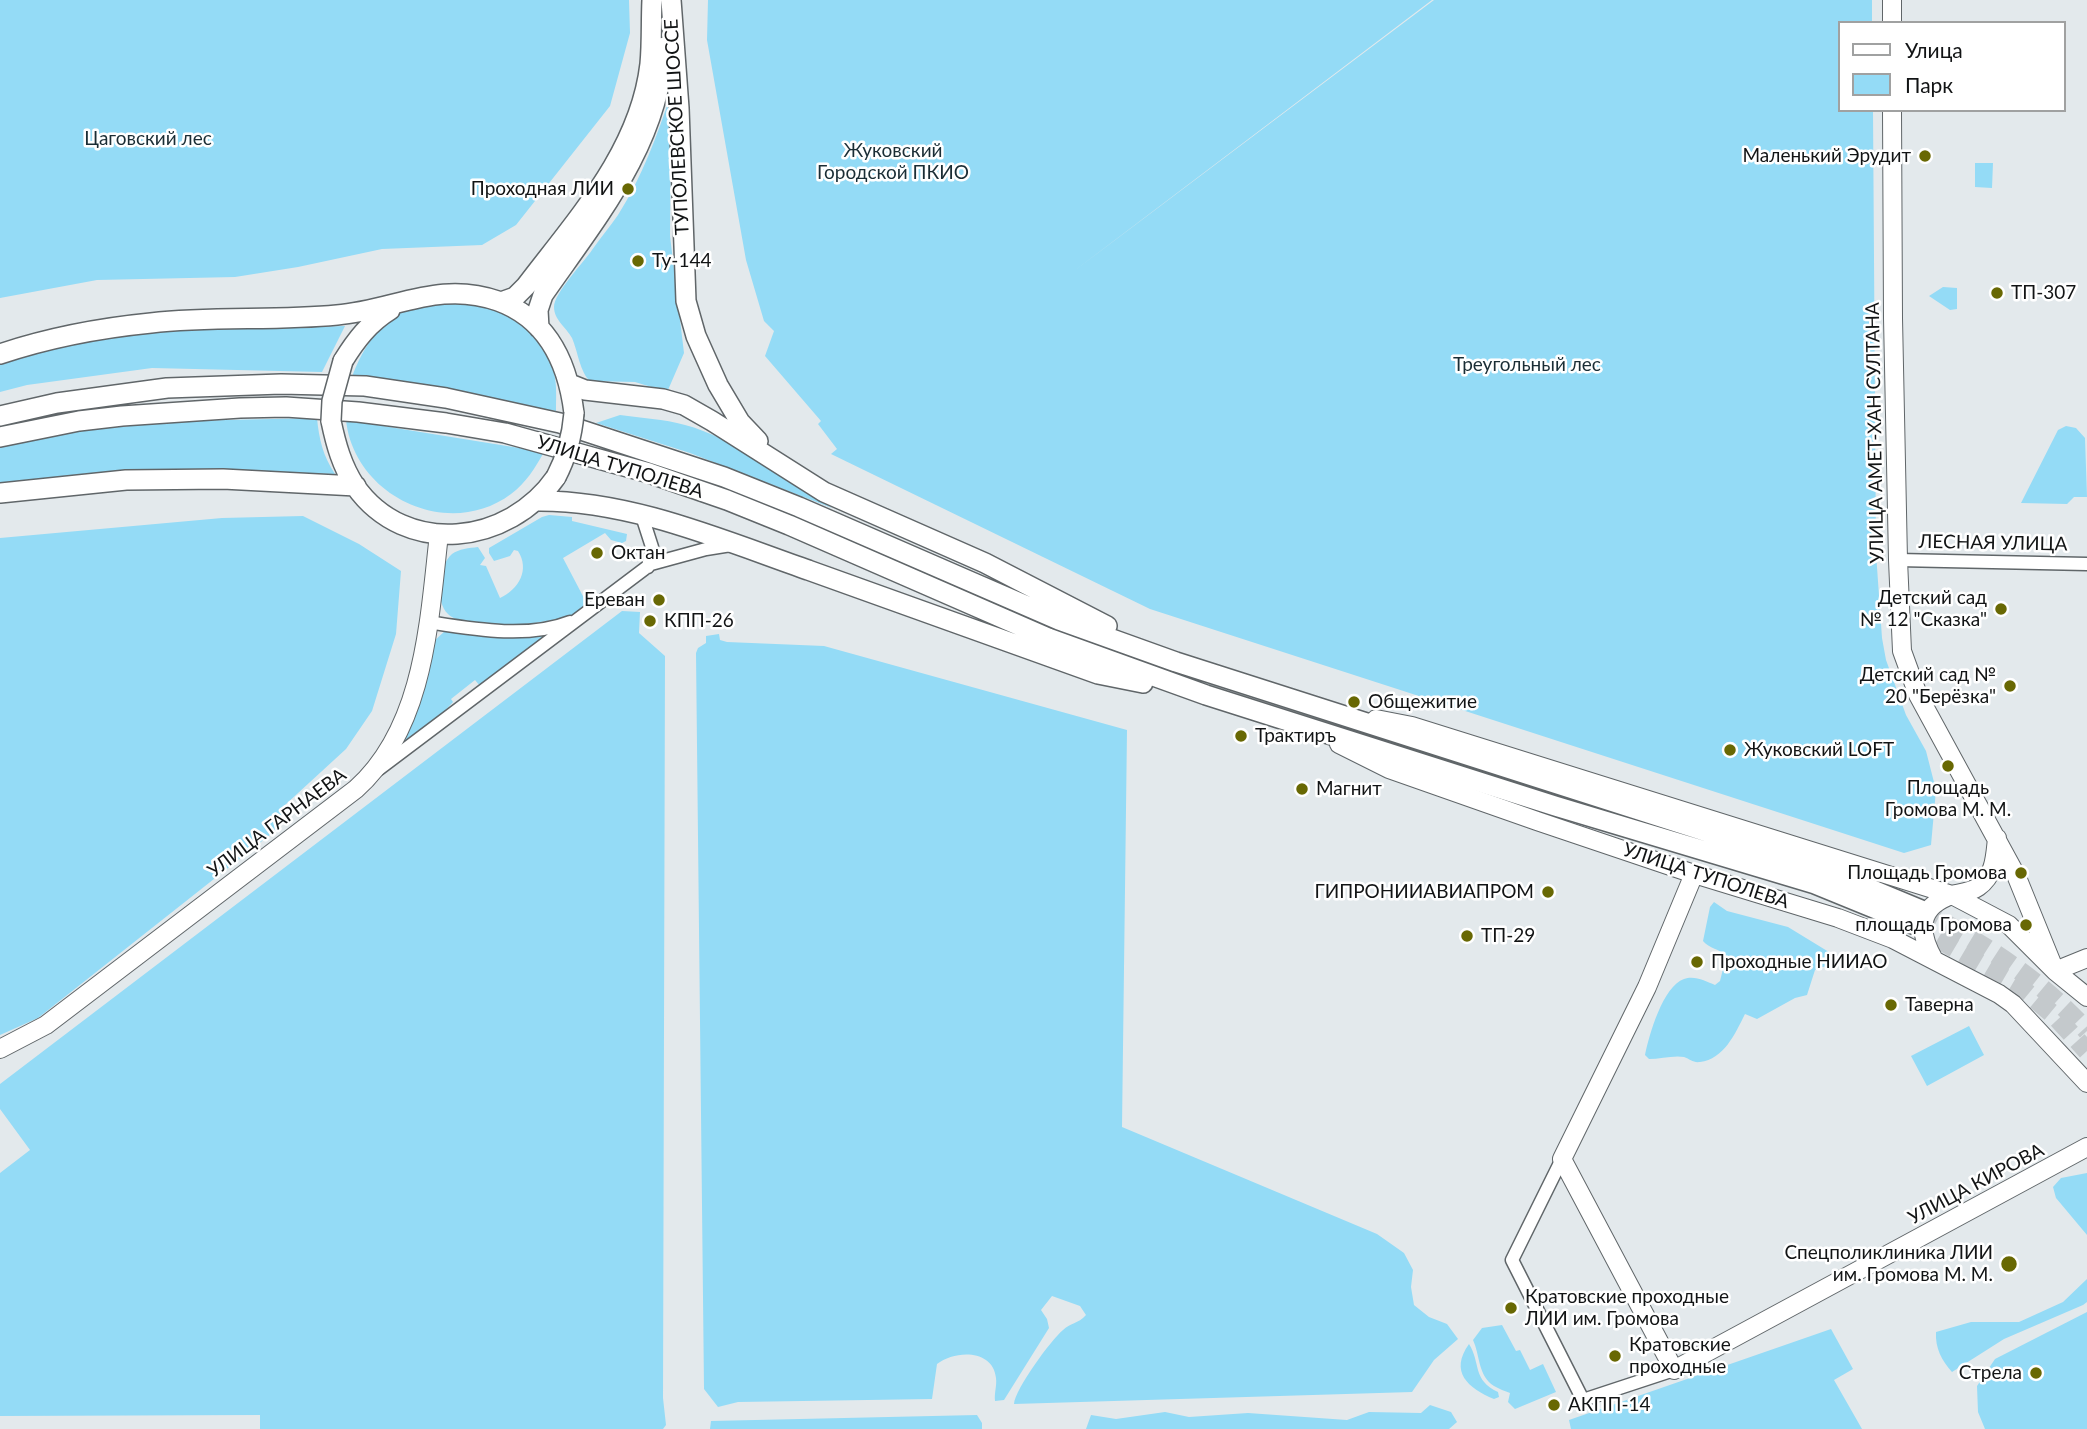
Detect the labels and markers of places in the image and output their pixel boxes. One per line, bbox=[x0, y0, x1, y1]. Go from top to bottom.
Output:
place label: Маленький Эрудит bbox=[1742, 145, 1911, 167]
marker: Маленький Эрудит bbox=[1917, 148, 1933, 164]
place label: Проходная ЛИИ bbox=[471, 178, 614, 200]
marker: Проходная ЛИИ bbox=[620, 181, 636, 197]
place label: Ty-144 bbox=[652, 250, 711, 272]
marker: Ty-144 bbox=[630, 253, 646, 269]
place label: ТП-307 bbox=[2011, 282, 2076, 304]
marker: ТП-307 bbox=[1989, 285, 2005, 301]
place label: Октан bbox=[611, 542, 666, 564]
marker: Октан bbox=[589, 545, 605, 561]
place label: Детский сад № 12 "Сказка" bbox=[1860, 587, 1987, 631]
place label: Ереван bbox=[584, 589, 645, 611]
marker: Ереван bbox=[651, 592, 667, 608]
marker: Детский сад № 12 "Сказка" bbox=[1993, 601, 2009, 617]
place label: КПП-26 bbox=[664, 610, 734, 632]
marker: КПП-26 bbox=[642, 613, 658, 629]
place label: Детский сад № 20 "Берёзка" bbox=[1860, 664, 1996, 708]
marker: Детский сад № 20 "Берёзка" bbox=[2002, 678, 2018, 694]
place label: Общежитие bbox=[1368, 691, 1477, 713]
marker: Общежитие bbox=[1346, 694, 1362, 710]
place label: Трактиръ bbox=[1255, 725, 1336, 747]
marker: Трактиръ bbox=[1233, 728, 1249, 744]
place label: Жуковский LOFT bbox=[1744, 739, 1894, 761]
marker: Жуковский LOFT bbox=[1722, 742, 1738, 758]
marker: Площадь Громова М. М. bbox=[1940, 758, 1956, 774]
place label: Площадь Громова М. М. bbox=[1885, 777, 2011, 821]
place label: Магнит bbox=[1316, 778, 1382, 800]
marker: Магнит bbox=[1294, 781, 1310, 797]
place label: Площадь Громова bbox=[1847, 862, 2007, 884]
marker: Площадь Громова bbox=[2013, 865, 2029, 881]
place label: ГИПРОНИИАВИАПРОМ bbox=[1314, 881, 1534, 903]
marker: ГИПРОНИИАВИАПРОМ bbox=[1540, 884, 1556, 900]
place label: площадь Громова bbox=[1855, 914, 2012, 936]
marker: площадь Громова bbox=[2018, 917, 2034, 933]
place label: ТП-29 bbox=[1481, 925, 1535, 947]
marker: ТП-29 bbox=[1459, 928, 1475, 944]
place label: Проходные НИИАО bbox=[1711, 951, 1888, 973]
marker: Проходные НИИАО bbox=[1689, 954, 1705, 970]
place label: Таверна bbox=[1905, 994, 1974, 1016]
marker: Таверна bbox=[1883, 997, 1899, 1013]
place label: Спецполиклиника ЛИИ им. Громова М. М. bbox=[1784, 1242, 1993, 1286]
marker: Спецполиклиника ЛИИ им. Громова М. М. bbox=[1999, 1254, 2019, 1274]
place label: Кратовские проходные ЛИИ им. Громова bbox=[1525, 1286, 1729, 1330]
marker: Кратовские проходные ЛИИ им. Громова bbox=[1503, 1300, 1519, 1316]
place label: Кратовские проходные bbox=[1629, 1334, 1731, 1378]
marker: Кратовские проходные bbox=[1607, 1348, 1623, 1364]
place label: Стрела bbox=[1959, 1362, 2022, 1384]
marker: Стрела bbox=[2028, 1365, 2044, 1381]
place label: АКПП-14 bbox=[1568, 1394, 1651, 1416]
marker: АКПП-14 bbox=[1546, 1397, 1562, 1413]

